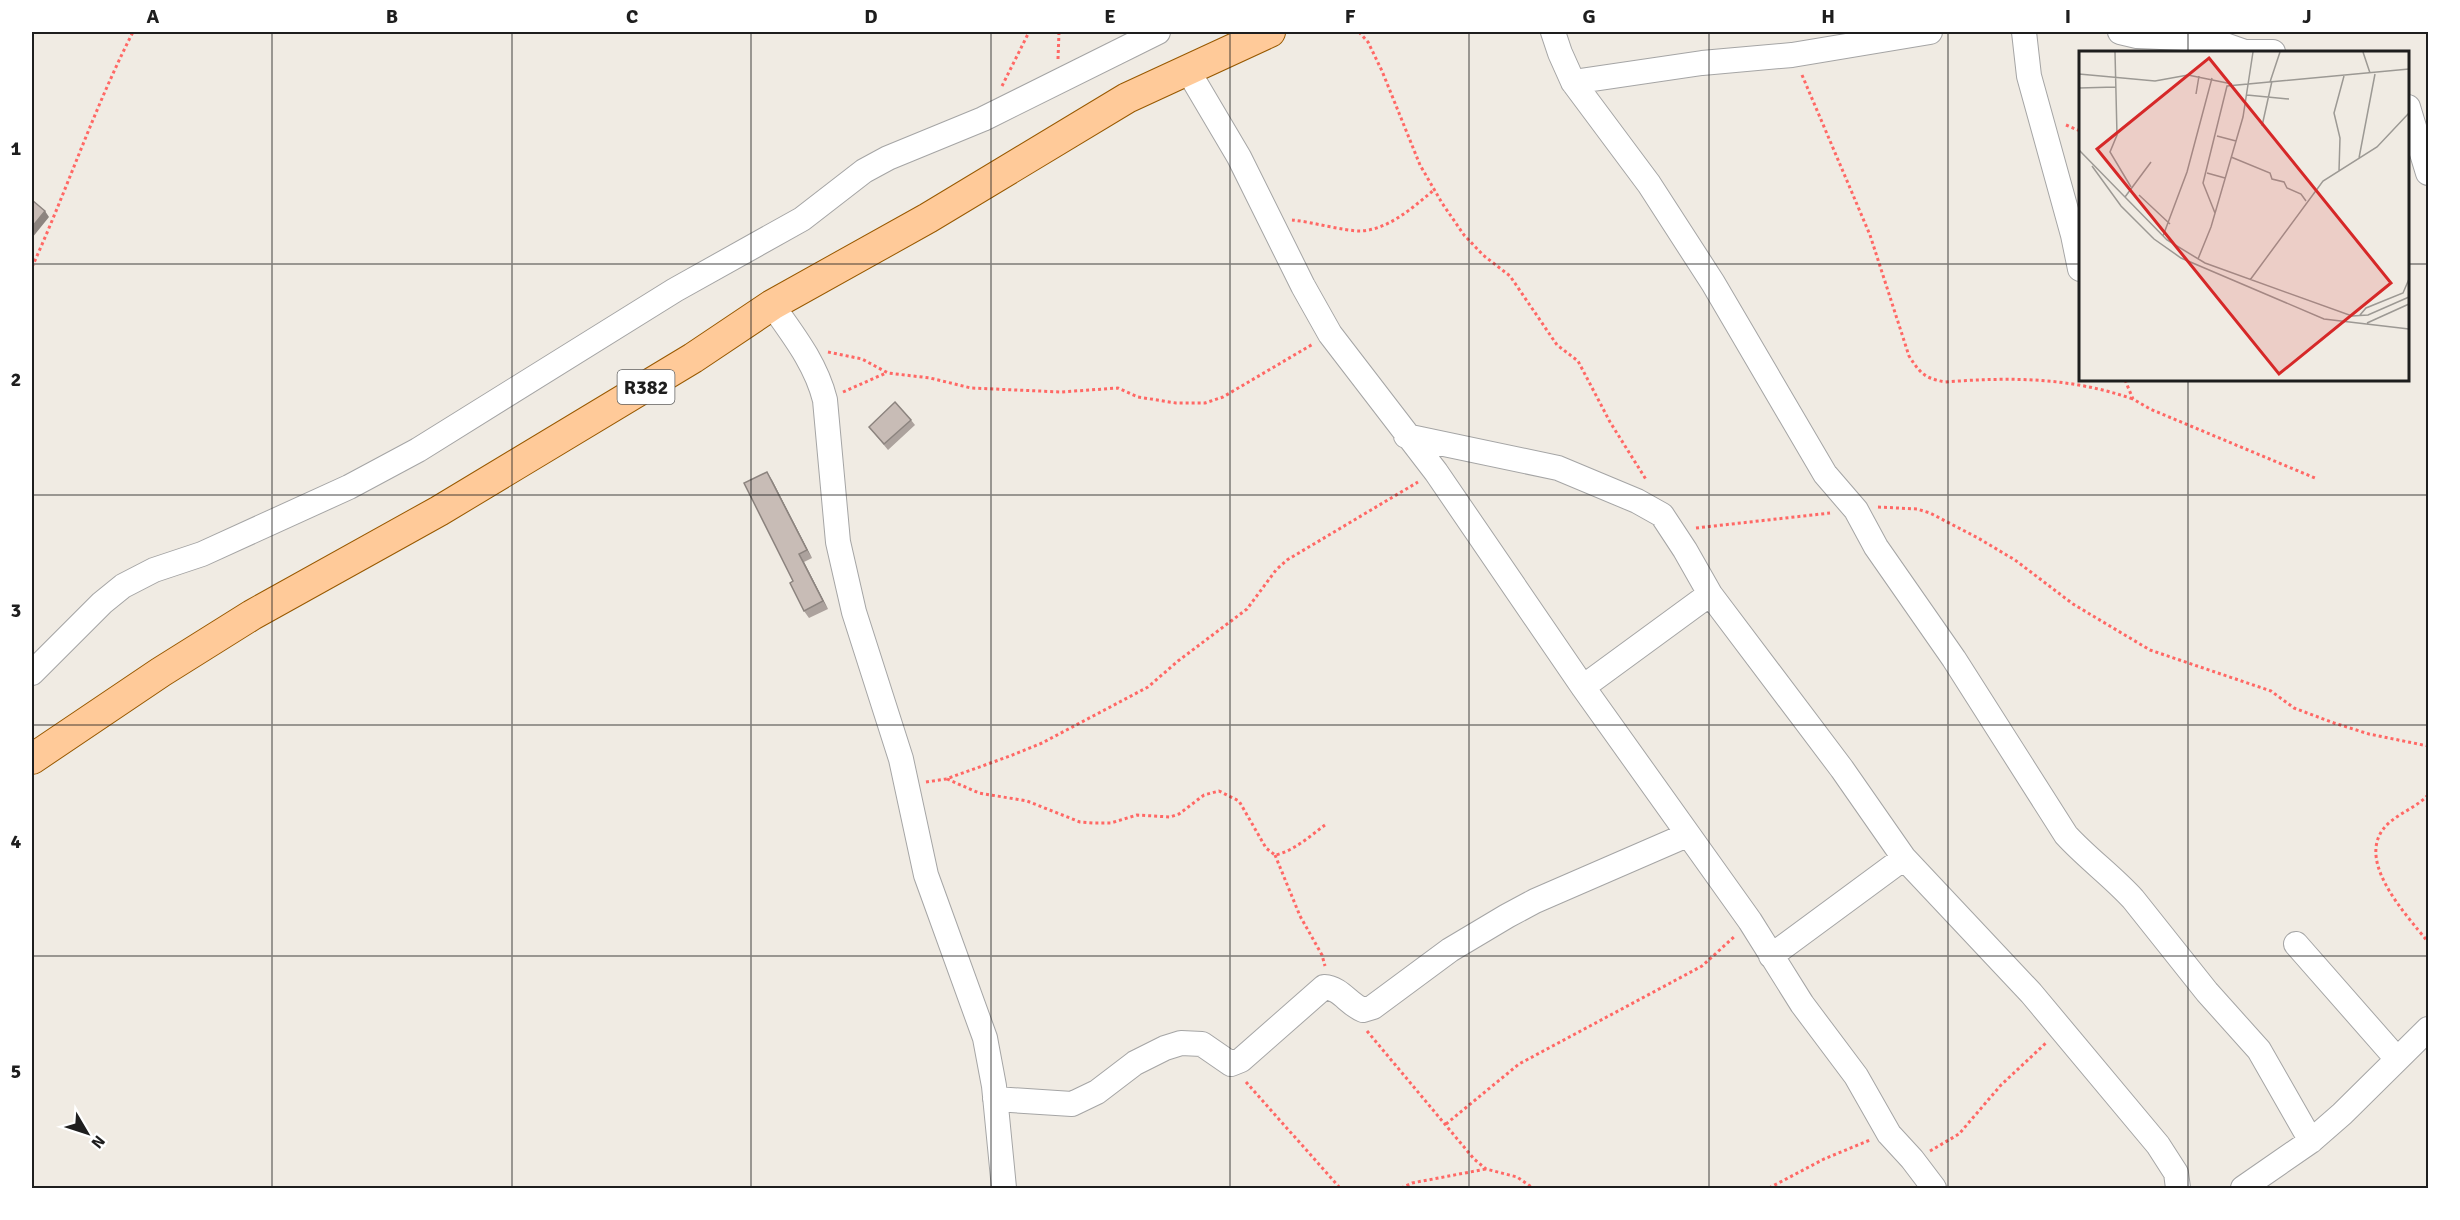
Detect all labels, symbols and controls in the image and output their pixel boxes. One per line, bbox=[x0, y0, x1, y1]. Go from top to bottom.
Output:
text: A bbox=[147, 4, 160, 29]
text: B bbox=[386, 4, 398, 29]
text: C bbox=[626, 4, 638, 29]
text: D bbox=[864, 4, 878, 29]
text: E bbox=[1104, 4, 1116, 29]
text: F bbox=[1345, 4, 1356, 29]
text: G bbox=[1582, 4, 1596, 29]
text: H bbox=[1821, 4, 1835, 29]
text: I bbox=[2065, 4, 2071, 29]
text: J bbox=[2302, 4, 2312, 29]
inset map bbox=[2079, 51, 2409, 381]
text: 1 bbox=[11, 136, 22, 161]
text: 2 bbox=[11, 367, 21, 392]
road number: R382 bbox=[618, 370, 674, 404]
text: 3 bbox=[11, 598, 21, 623]
text: 4 bbox=[11, 829, 22, 854]
text: 5 bbox=[11, 1059, 21, 1084]
north arrow bbox=[57, 1103, 117, 1163]
text: N bbox=[87, 1131, 109, 1152]

